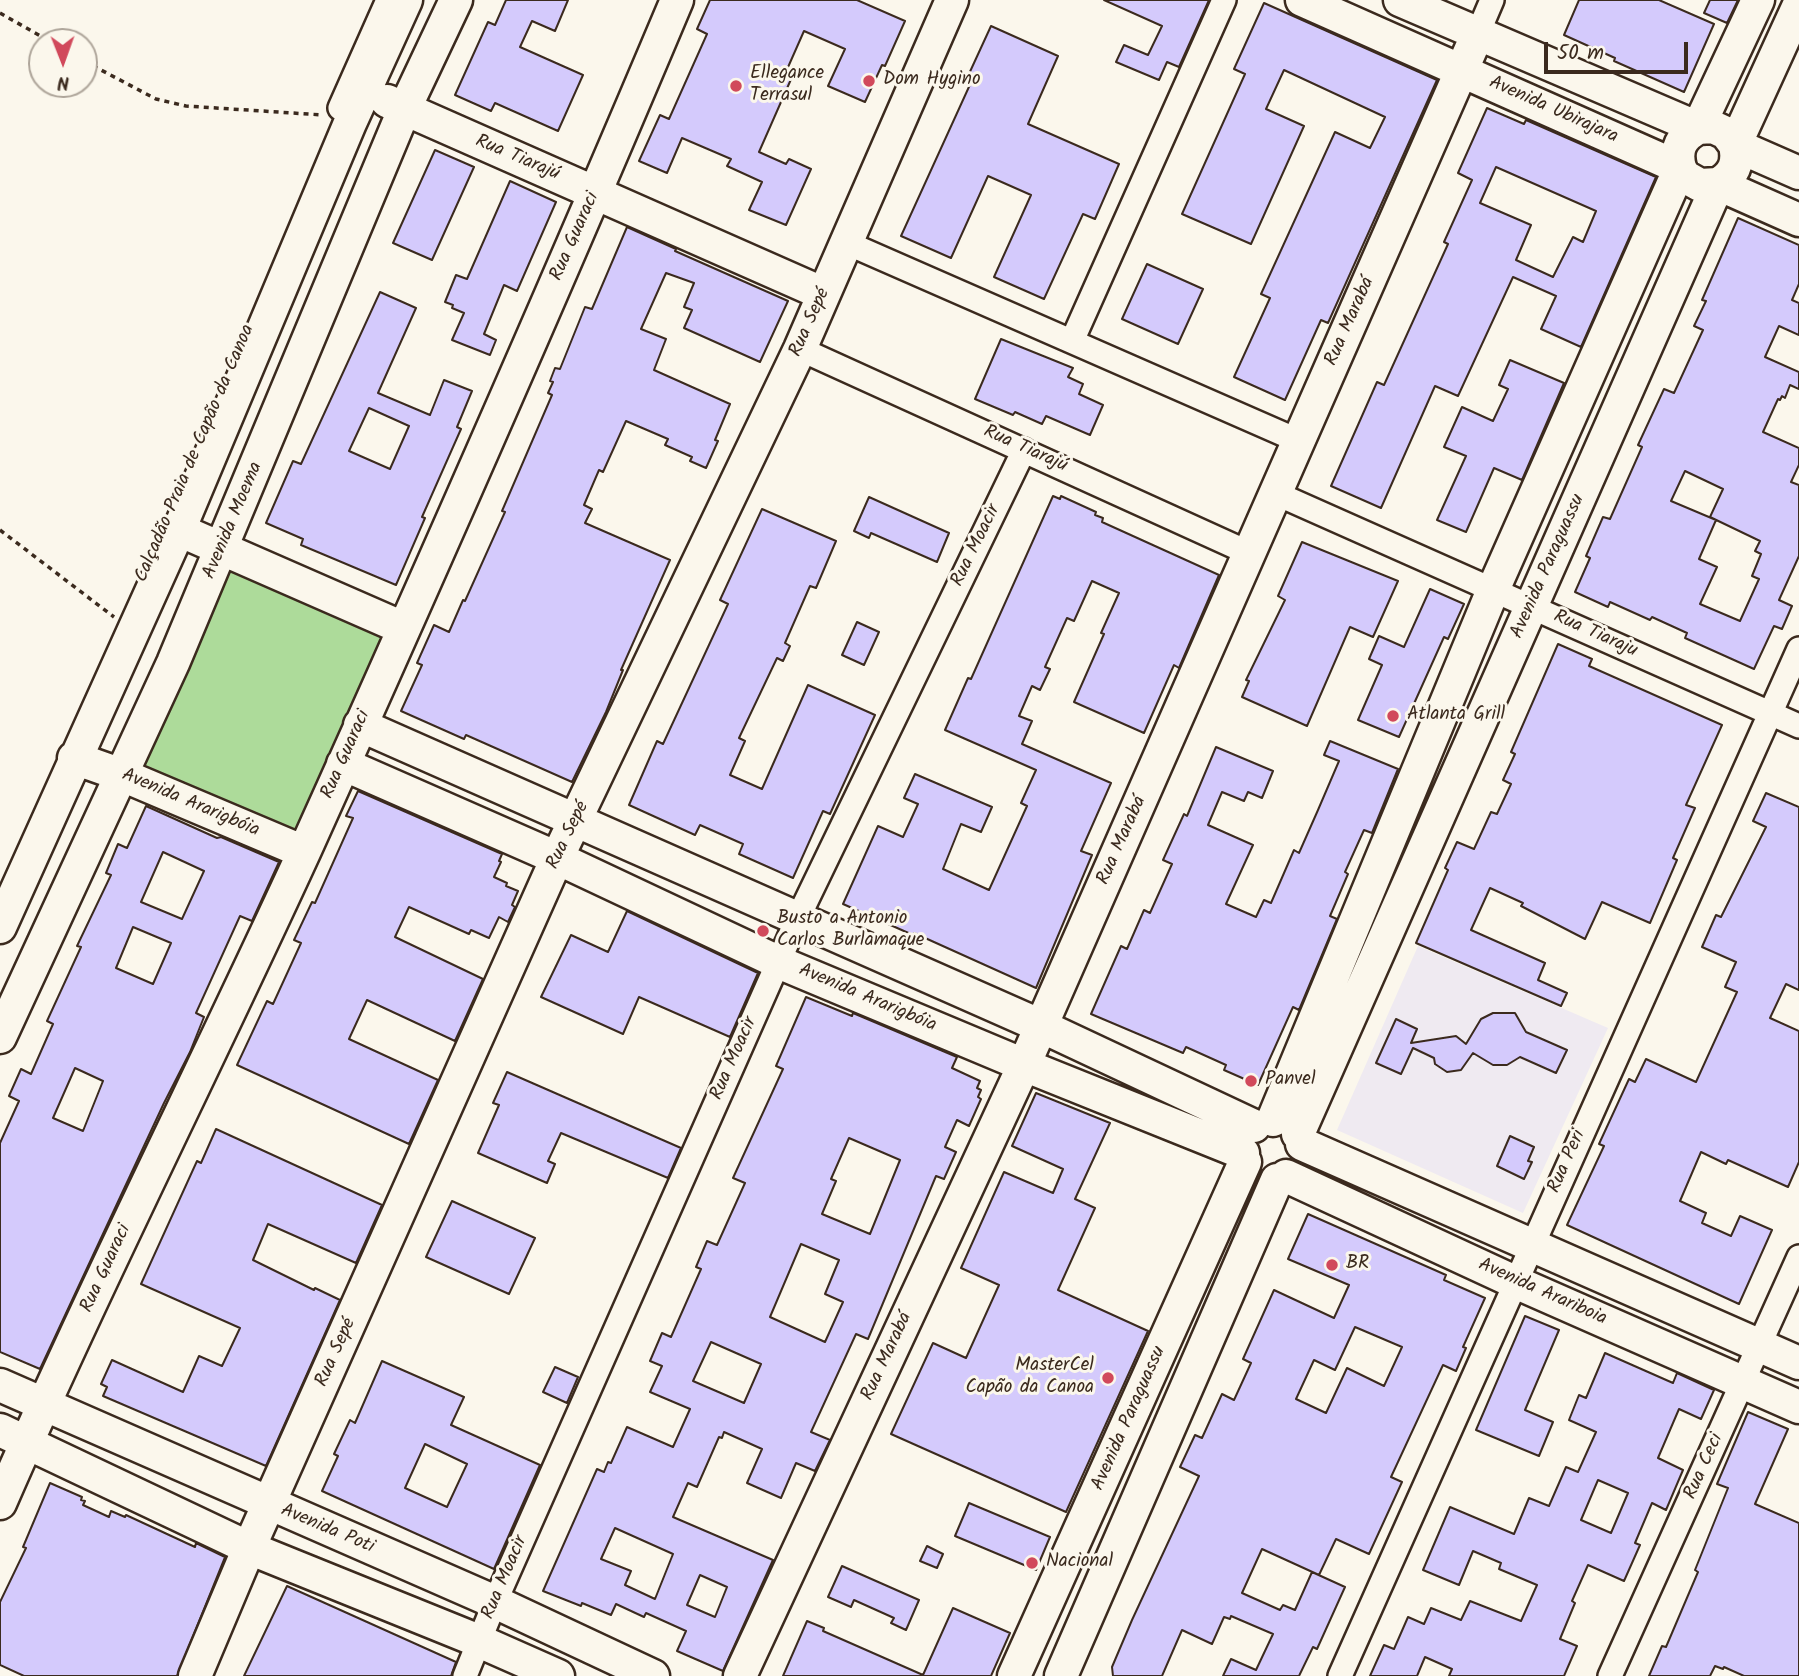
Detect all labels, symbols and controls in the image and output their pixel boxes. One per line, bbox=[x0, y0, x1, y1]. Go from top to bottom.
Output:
north arrow bbox=[28, 28, 98, 98]
scale bar bbox=[1547, 28, 1690, 72]
text: 50 m bbox=[1557, 37, 1604, 70]
place label: Ellegance Terrasul bbox=[750, 64, 824, 108]
text: N bbox=[57, 67, 70, 97]
place label: Dom Hygino bbox=[883, 70, 981, 92]
street label: Avenida Ubirajara bbox=[1485, 72, 1621, 150]
marker: Dom Hygino bbox=[861, 73, 877, 89]
marker: Ellegance Terrasul bbox=[728, 78, 744, 94]
street label: Rua Tiarajú bbox=[471, 131, 563, 187]
street label: Rua Guaraci bbox=[546, 189, 606, 285]
street label: Rua Marabá bbox=[1321, 274, 1381, 370]
street label: Rua Sepé bbox=[786, 285, 836, 361]
street label: Calçadão Praia de Capão da Canoa bbox=[131, 322, 261, 586]
street label: Rua Tiarajú bbox=[979, 421, 1071, 479]
street label: Avenida Moema bbox=[199, 459, 269, 583]
street label: Avenida Paraguassu bbox=[1507, 491, 1591, 643]
street label: Rua Moacir bbox=[947, 501, 1007, 591]
street label: Rua Tiaraju bbox=[1549, 606, 1641, 664]
place label: Atlanta Grill bbox=[1407, 705, 1505, 727]
street label: Rua Guaraci bbox=[317, 707, 377, 803]
marker: Atlanta Grill bbox=[1385, 708, 1401, 724]
street label: Avenida Ararigbóia bbox=[118, 765, 262, 843]
street label: Rua Marabá bbox=[1093, 793, 1153, 889]
street label: Rua Sepé bbox=[543, 798, 595, 874]
place label: Busto a Antonio Carlos Burlamaque bbox=[777, 909, 924, 953]
marker: Busto a Antonio Carlos Burlamaque bbox=[755, 923, 771, 939]
street label: Avenida Ararigbóia bbox=[795, 960, 939, 1038]
street label: Rua Moacir bbox=[707, 1014, 763, 1104]
place label: Panvel bbox=[1265, 1070, 1316, 1092]
marker: Panvel bbox=[1243, 1073, 1259, 1089]
street label: Rua Peri bbox=[1544, 1127, 1592, 1197]
street label: Rua Guaraci bbox=[77, 1221, 137, 1317]
place label: BR bbox=[1346, 1254, 1369, 1276]
street label: Avenida Arariboia bbox=[1474, 1254, 1610, 1332]
marker: BR bbox=[1324, 1257, 1340, 1273]
street label: Rua Marabá bbox=[858, 1309, 918, 1405]
street label: Rua Sepé bbox=[312, 1315, 362, 1391]
street label: Avenida Paraguassu bbox=[1088, 1343, 1172, 1495]
place label: MasterCel Capão da Canoa bbox=[965, 1356, 1094, 1400]
marker: MasterCel Capão da Canoa bbox=[1100, 1370, 1116, 1386]
street label: Rua Ceci bbox=[1680, 1431, 1730, 1503]
street label: Avenida Poti bbox=[277, 1500, 377, 1560]
street label: Rua Moacir bbox=[478, 1533, 534, 1623]
place label: Nacional bbox=[1046, 1552, 1113, 1574]
marker: Nacional bbox=[1024, 1555, 1040, 1571]

